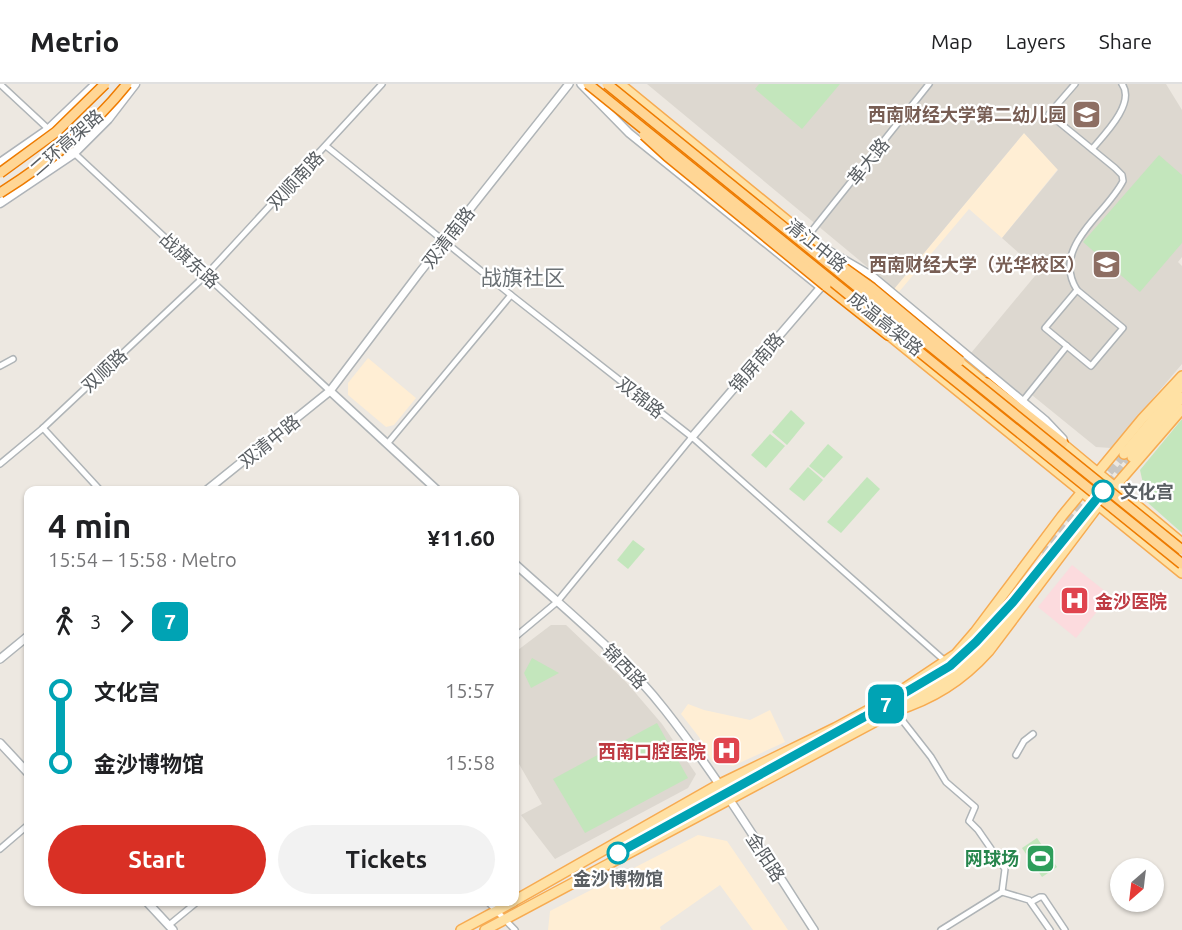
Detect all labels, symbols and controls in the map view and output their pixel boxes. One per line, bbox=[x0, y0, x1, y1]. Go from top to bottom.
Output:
text: Metrio bbox=[30, 26, 119, 57]
text: Map bbox=[931, 29, 972, 53]
text: Layers bbox=[1005, 29, 1066, 53]
text: Share bbox=[1099, 29, 1152, 53]
school or university icon: 西南财经大学第二幼儿园 bbox=[1071, 98, 1103, 130]
place label: 西南财经大学第二幼儿园 bbox=[868, 104, 1066, 124]
street label: 二环高架路 bbox=[25, 105, 107, 179]
street label: 革大路 bbox=[843, 134, 893, 188]
street label: 双顺南路 bbox=[263, 147, 327, 213]
street label: 双清南路 bbox=[418, 202, 478, 272]
street label: 清江中路 bbox=[783, 215, 851, 275]
street label: 战旗东路 bbox=[157, 228, 223, 292]
school or university icon: 西南财经大学（光华校区） bbox=[1090, 248, 1122, 280]
place label: 西南财经大学（光华校区） bbox=[869, 254, 1085, 274]
district label: 战旗社区 bbox=[481, 265, 565, 289]
street label: 成温高架路 bbox=[845, 287, 927, 359]
street label: 锦屏南路 bbox=[725, 328, 787, 396]
street label: 双顺路 bbox=[77, 344, 131, 396]
street label: 双锦路 bbox=[614, 372, 668, 422]
street label: 双清中路 bbox=[235, 411, 303, 471]
marker: 文化宫 bbox=[1092, 480, 1114, 502]
place label: 文化宫 bbox=[1120, 481, 1174, 501]
text: 4 min bbox=[48, 507, 131, 544]
text: ¥11.60 bbox=[428, 525, 495, 550]
text: 15:54 – 15:58 · Metro bbox=[48, 548, 237, 571]
hospital icon: 金沙医院 bbox=[1058, 585, 1090, 617]
place label: 金沙医院 bbox=[1095, 591, 1167, 611]
icon: walk bbox=[48, 605, 81, 638]
icon: forward bbox=[110, 605, 143, 638]
text: 7 bbox=[164, 609, 176, 633]
text: 3 bbox=[90, 610, 101, 633]
street label: 锦西路 bbox=[599, 640, 651, 692]
text: 文化宫 bbox=[94, 679, 160, 704]
text: 15:57 bbox=[445, 679, 495, 702]
line badge: 7 bbox=[866, 684, 906, 724]
text: 7 bbox=[880, 692, 892, 716]
hospital icon: 西南口腔医院 bbox=[711, 735, 743, 767]
place label: 西南口腔医院 bbox=[598, 741, 706, 761]
text: 金沙博物馆 bbox=[94, 751, 204, 776]
text: 15:58 bbox=[445, 751, 495, 774]
button: Start bbox=[48, 825, 266, 894]
button: Tickets bbox=[278, 825, 495, 894]
street label: 金阳路 bbox=[743, 829, 789, 885]
marker: 金沙博物馆 bbox=[607, 842, 629, 864]
sports icon: 网球场 bbox=[1024, 842, 1056, 874]
place label: 网球场 bbox=[965, 848, 1019, 868]
north arrow bbox=[1110, 858, 1164, 912]
map controls bbox=[1110, 858, 1164, 912]
place label: 金沙博物馆 bbox=[573, 868, 663, 888]

